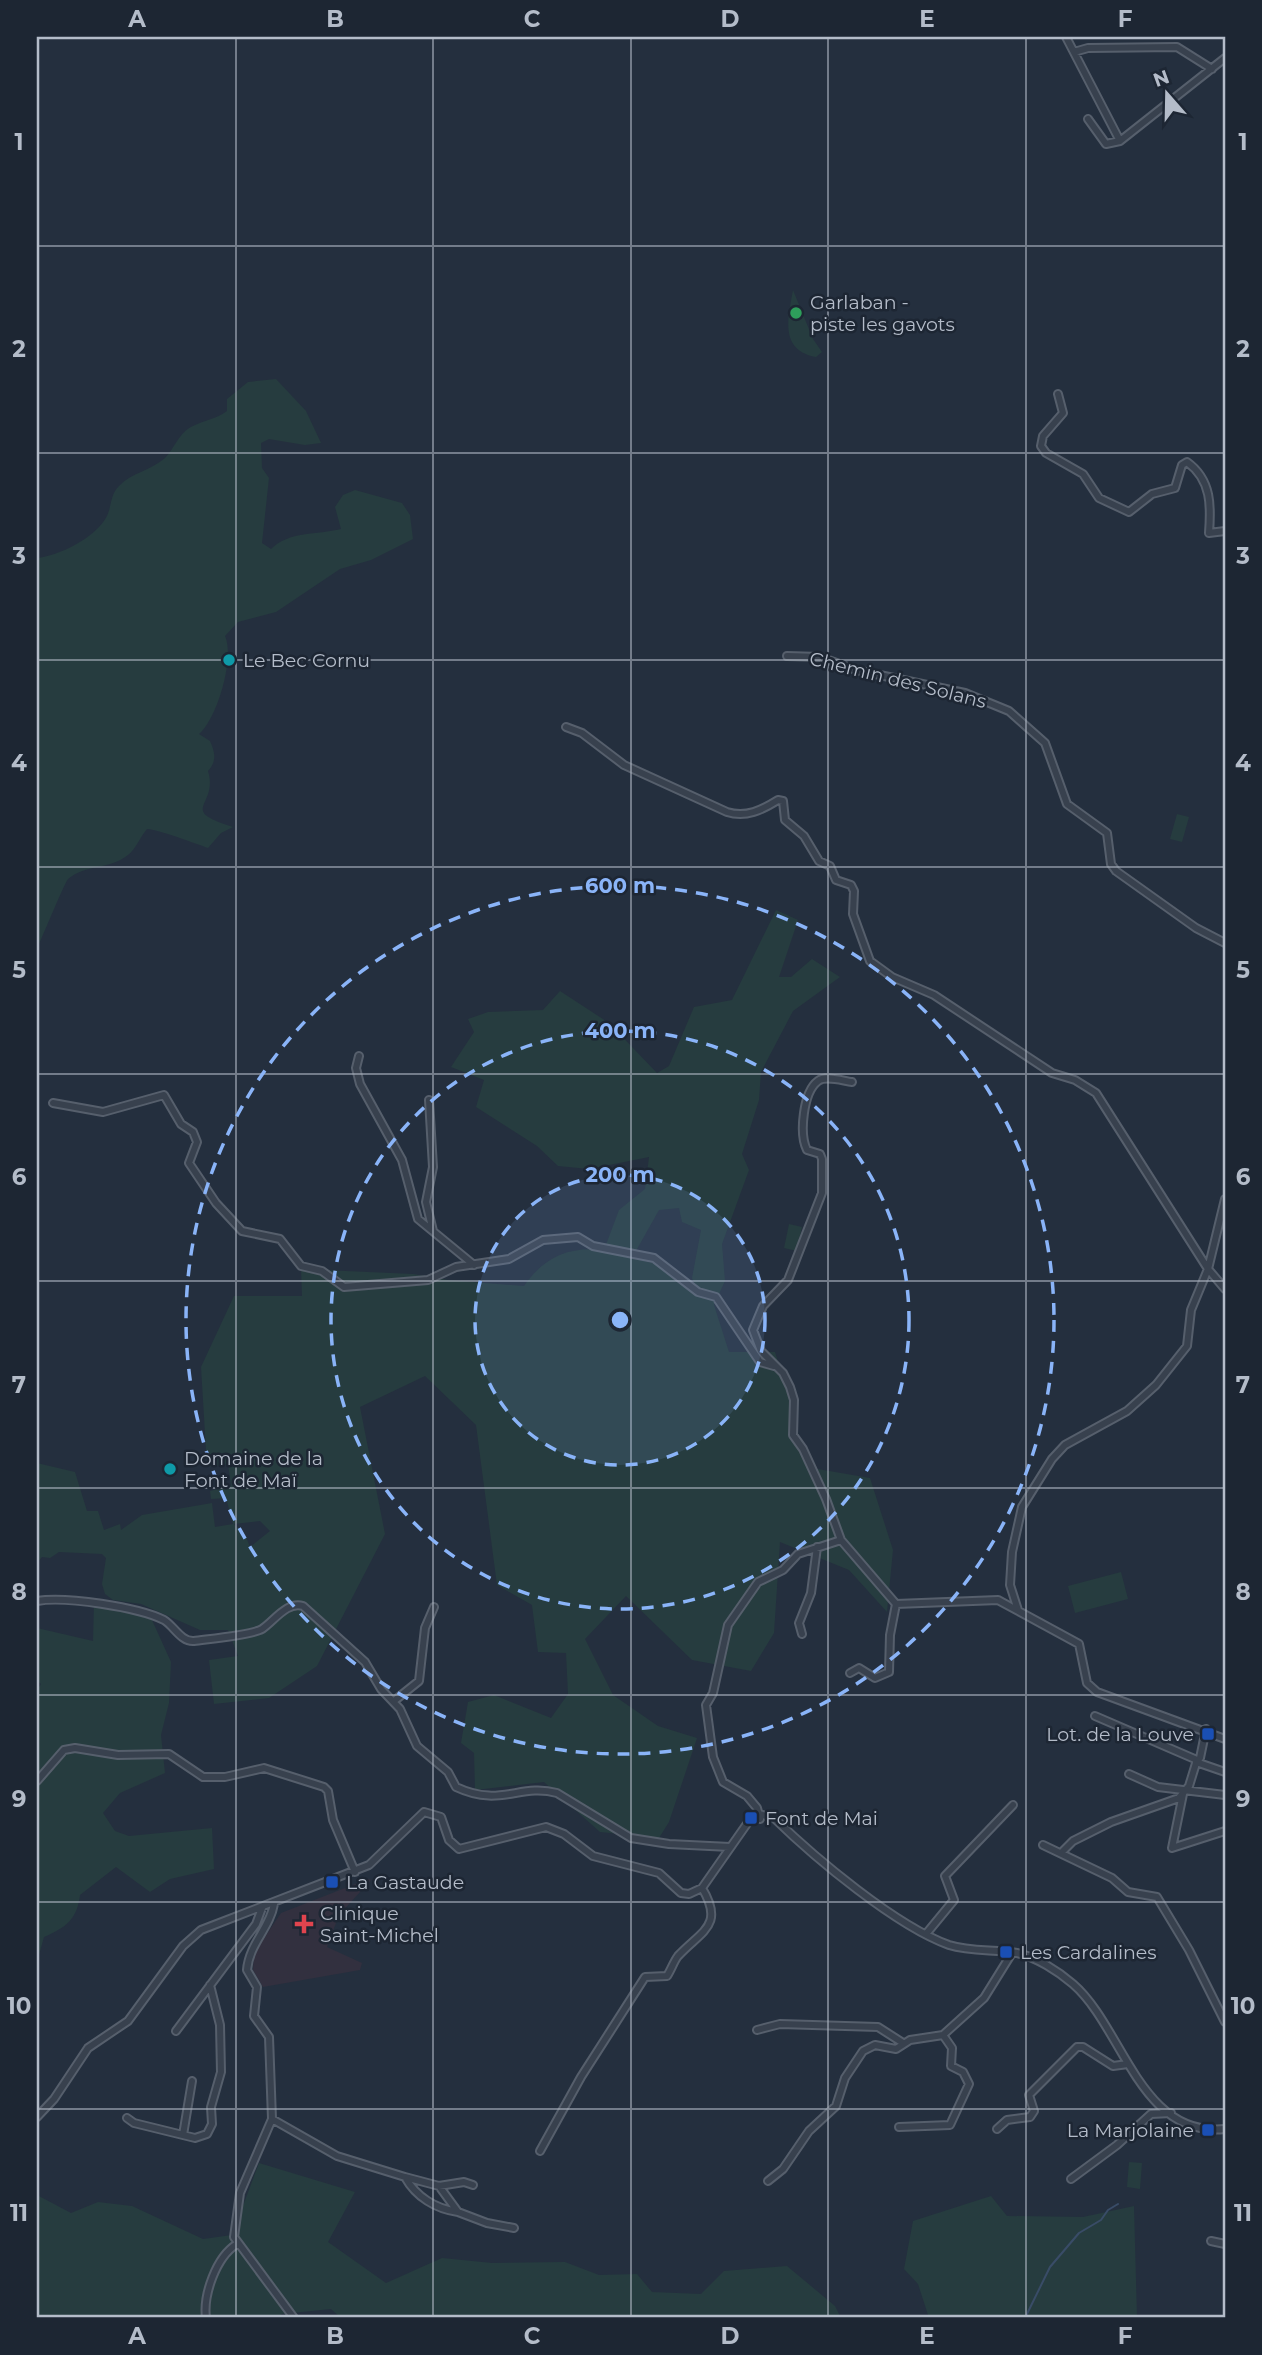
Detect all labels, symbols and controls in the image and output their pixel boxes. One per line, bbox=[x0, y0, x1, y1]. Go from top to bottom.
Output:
text: A bbox=[127, 5, 146, 33]
text: B bbox=[326, 5, 344, 33]
text: C bbox=[524, 5, 541, 33]
text: D bbox=[721, 5, 740, 33]
text: E bbox=[919, 5, 935, 33]
text: F bbox=[1118, 5, 1133, 33]
north arrow bbox=[1132, 60, 1202, 130]
text: N bbox=[1150, 65, 1173, 92]
text: 1 bbox=[14, 128, 24, 156]
text: 1 bbox=[1238, 128, 1248, 156]
place label: Garlaban - piste les gavots bbox=[810, 291, 955, 336]
marker: Garlaban - piste les gavots bbox=[788, 305, 804, 321]
text: 2 bbox=[12, 335, 26, 363]
text: 2 bbox=[1236, 335, 1250, 363]
text: 3 bbox=[11, 542, 26, 570]
text: 3 bbox=[1235, 542, 1250, 570]
street label: Chemin des Solans bbox=[807, 647, 989, 713]
place label: Le Bec Cornu bbox=[243, 649, 370, 672]
marker: Le Bec Cornu bbox=[221, 652, 237, 668]
text: 4 bbox=[11, 749, 27, 777]
text: 4 bbox=[1235, 749, 1251, 777]
text: 600 m bbox=[585, 873, 655, 898]
text: 5 bbox=[12, 956, 26, 984]
text: 5 bbox=[1236, 956, 1250, 984]
text: 400 m bbox=[585, 1018, 655, 1043]
text: 200 m bbox=[586, 1162, 654, 1187]
text: 6 bbox=[12, 1163, 27, 1191]
text: 6 bbox=[1236, 1163, 1251, 1191]
centre of rings bbox=[608, 1308, 632, 1332]
text: 7 bbox=[12, 1371, 26, 1399]
text: 7 bbox=[1236, 1371, 1250, 1399]
place label: Domaine de la Font de Maï bbox=[184, 1447, 323, 1492]
marker: Domaine de la Font de Maï bbox=[162, 1461, 178, 1477]
text: 8 bbox=[11, 1578, 27, 1606]
text: 8 bbox=[1235, 1578, 1251, 1606]
place label: Lot. de la Louve bbox=[1046, 1723, 1194, 1746]
marker: Lot. de la Louve bbox=[1200, 1726, 1216, 1742]
text: 9 bbox=[12, 1785, 26, 1813]
text: 9 bbox=[1236, 1785, 1250, 1813]
place label: Font de Mai bbox=[765, 1807, 878, 1830]
marker: Font de Mai bbox=[743, 1810, 759, 1826]
place label: La Gastaude bbox=[346, 1871, 464, 1894]
marker: La Gastaude bbox=[324, 1874, 340, 1890]
place label: Clinique Saint-Michel bbox=[320, 1902, 439, 1947]
marker: Clinique Saint-Michel bbox=[294, 1914, 314, 1934]
place label: Les Cardalines bbox=[1020, 1941, 1157, 1964]
marker: Les Cardalines bbox=[998, 1944, 1014, 1960]
text: 10 bbox=[7, 1992, 31, 2020]
text: 10 bbox=[1231, 1992, 1255, 2020]
place label: La Marjolaine bbox=[1067, 2119, 1194, 2142]
marker: La Marjolaine bbox=[1200, 2122, 1216, 2138]
text: 11 bbox=[10, 2199, 28, 2227]
text: 11 bbox=[1234, 2199, 1252, 2227]
text: A bbox=[127, 2322, 146, 2350]
text: B bbox=[326, 2322, 344, 2350]
text: C bbox=[524, 2322, 541, 2350]
text: D bbox=[721, 2322, 740, 2350]
text: E bbox=[919, 2322, 935, 2350]
text: F bbox=[1118, 2322, 1133, 2350]

